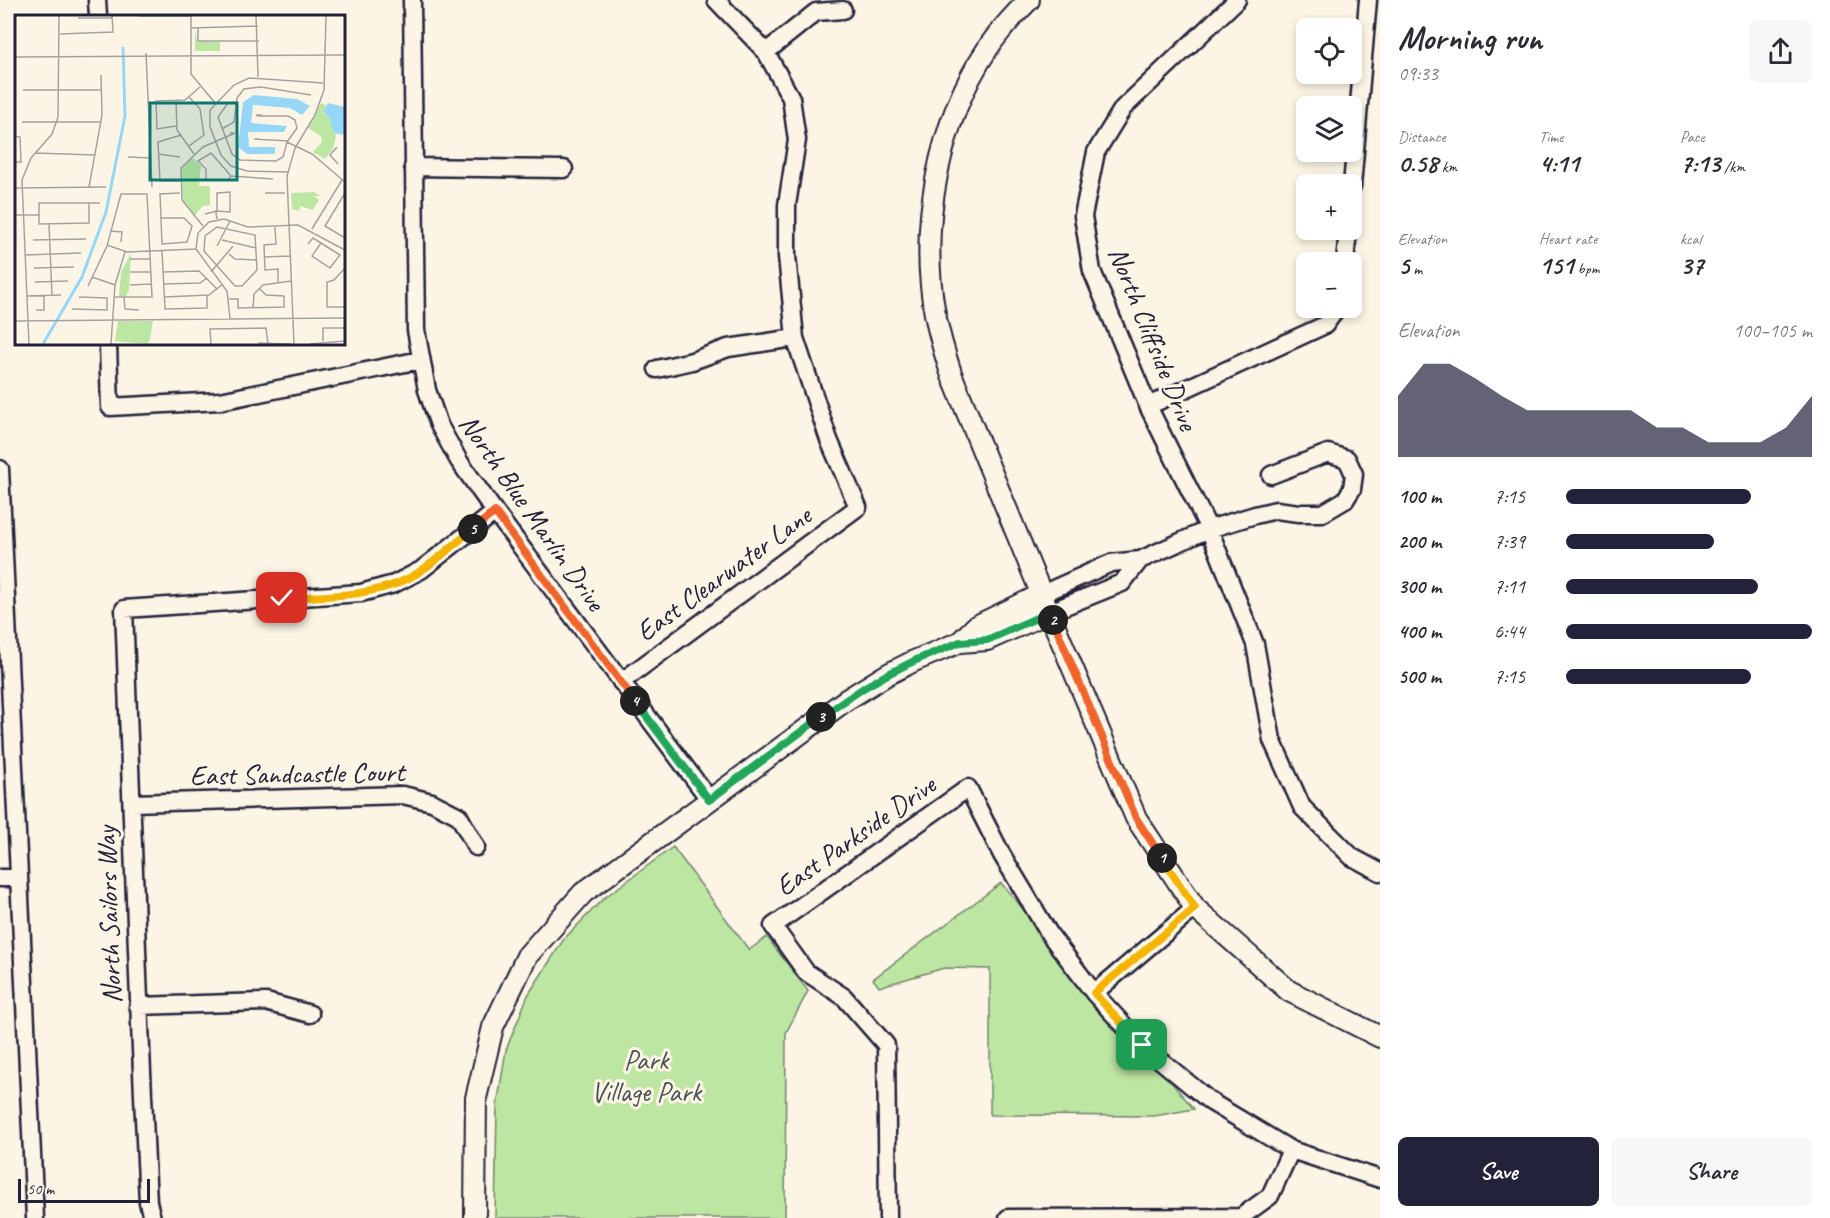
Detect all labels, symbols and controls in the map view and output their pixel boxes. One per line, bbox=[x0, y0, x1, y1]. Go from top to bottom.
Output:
inset map bbox=[15, 15, 345, 345]
text: Morning run bbox=[1398, 17, 1542, 59]
map controls bbox=[1296, 18, 1362, 318]
button: locate bbox=[1296, 18, 1362, 84]
button: share bbox=[1749, 20, 1812, 83]
text: 09:33 bbox=[1398, 61, 1438, 86]
button: layers bbox=[1296, 96, 1362, 162]
text: Distance bbox=[1398, 127, 1446, 147]
text: Time bbox=[1539, 127, 1563, 147]
text: Pace bbox=[1680, 127, 1705, 147]
text: 0.58 bbox=[1398, 147, 1438, 180]
text: 4:11 bbox=[1539, 147, 1579, 180]
text: 7:13 bbox=[1680, 147, 1720, 180]
text: km bbox=[1438, 157, 1457, 177]
text: /km bbox=[1720, 157, 1745, 177]
button: + bbox=[1296, 174, 1362, 240]
text: Elevation bbox=[1398, 229, 1447, 249]
text: Heart rate bbox=[1539, 229, 1597, 249]
text: kcal bbox=[1680, 229, 1701, 249]
street label: North Cliffside Drive bbox=[1101, 241, 1207, 437]
text: 5 bbox=[1398, 249, 1409, 282]
text: 151 bbox=[1539, 249, 1574, 282]
text: 37 bbox=[1680, 249, 1703, 282]
button: − bbox=[1296, 252, 1362, 318]
text: m bbox=[1409, 259, 1422, 279]
text: bpm bbox=[1574, 259, 1600, 279]
text: Elevation bbox=[1398, 318, 1460, 343]
text: 100–105 m bbox=[1733, 318, 1812, 343]
street label: North Blue Marlin Drive bbox=[452, 407, 614, 619]
text: 100 m bbox=[1398, 484, 1441, 509]
text: 7:15 bbox=[1494, 484, 1525, 509]
street label: East Clearwater Lane bbox=[629, 497, 819, 649]
pin: 5 bbox=[458, 514, 488, 544]
text: 5 bbox=[470, 519, 476, 539]
text: 200 m bbox=[1398, 529, 1441, 554]
text: 7:39 bbox=[1494, 529, 1525, 554]
pin bbox=[256, 572, 307, 623]
text: 300 m bbox=[1398, 574, 1441, 599]
text: 7:11 bbox=[1494, 574, 1525, 599]
icon: check bbox=[265, 581, 298, 614]
pin: 2 bbox=[1038, 605, 1068, 635]
text: 2 bbox=[1049, 610, 1057, 630]
text: 400 m bbox=[1398, 619, 1441, 644]
text: 6:44 bbox=[1494, 619, 1525, 644]
text: 500 m bbox=[1398, 664, 1441, 689]
text: 7:15 bbox=[1494, 664, 1525, 689]
pin: 4 bbox=[620, 686, 650, 716]
text: 4 bbox=[631, 691, 639, 711]
pin: 3 bbox=[806, 702, 836, 732]
text: 3 bbox=[817, 707, 825, 727]
street label: East Sandcastle Court bbox=[189, 754, 407, 793]
street label: East Parkside Drive bbox=[768, 766, 944, 904]
street label: North Sailors Way bbox=[88, 823, 129, 1004]
pin: 1 bbox=[1147, 843, 1177, 873]
text: 1 bbox=[1158, 848, 1166, 868]
pin bbox=[1116, 1019, 1167, 1070]
icon: arrive bbox=[1125, 1028, 1158, 1061]
park label: Park Village Park bbox=[591, 1042, 703, 1109]
button: Save bbox=[1398, 1137, 1599, 1206]
button: Share bbox=[1611, 1137, 1812, 1206]
scale bar bbox=[18, 1176, 150, 1204]
text: 50 m bbox=[27, 1179, 54, 1199]

